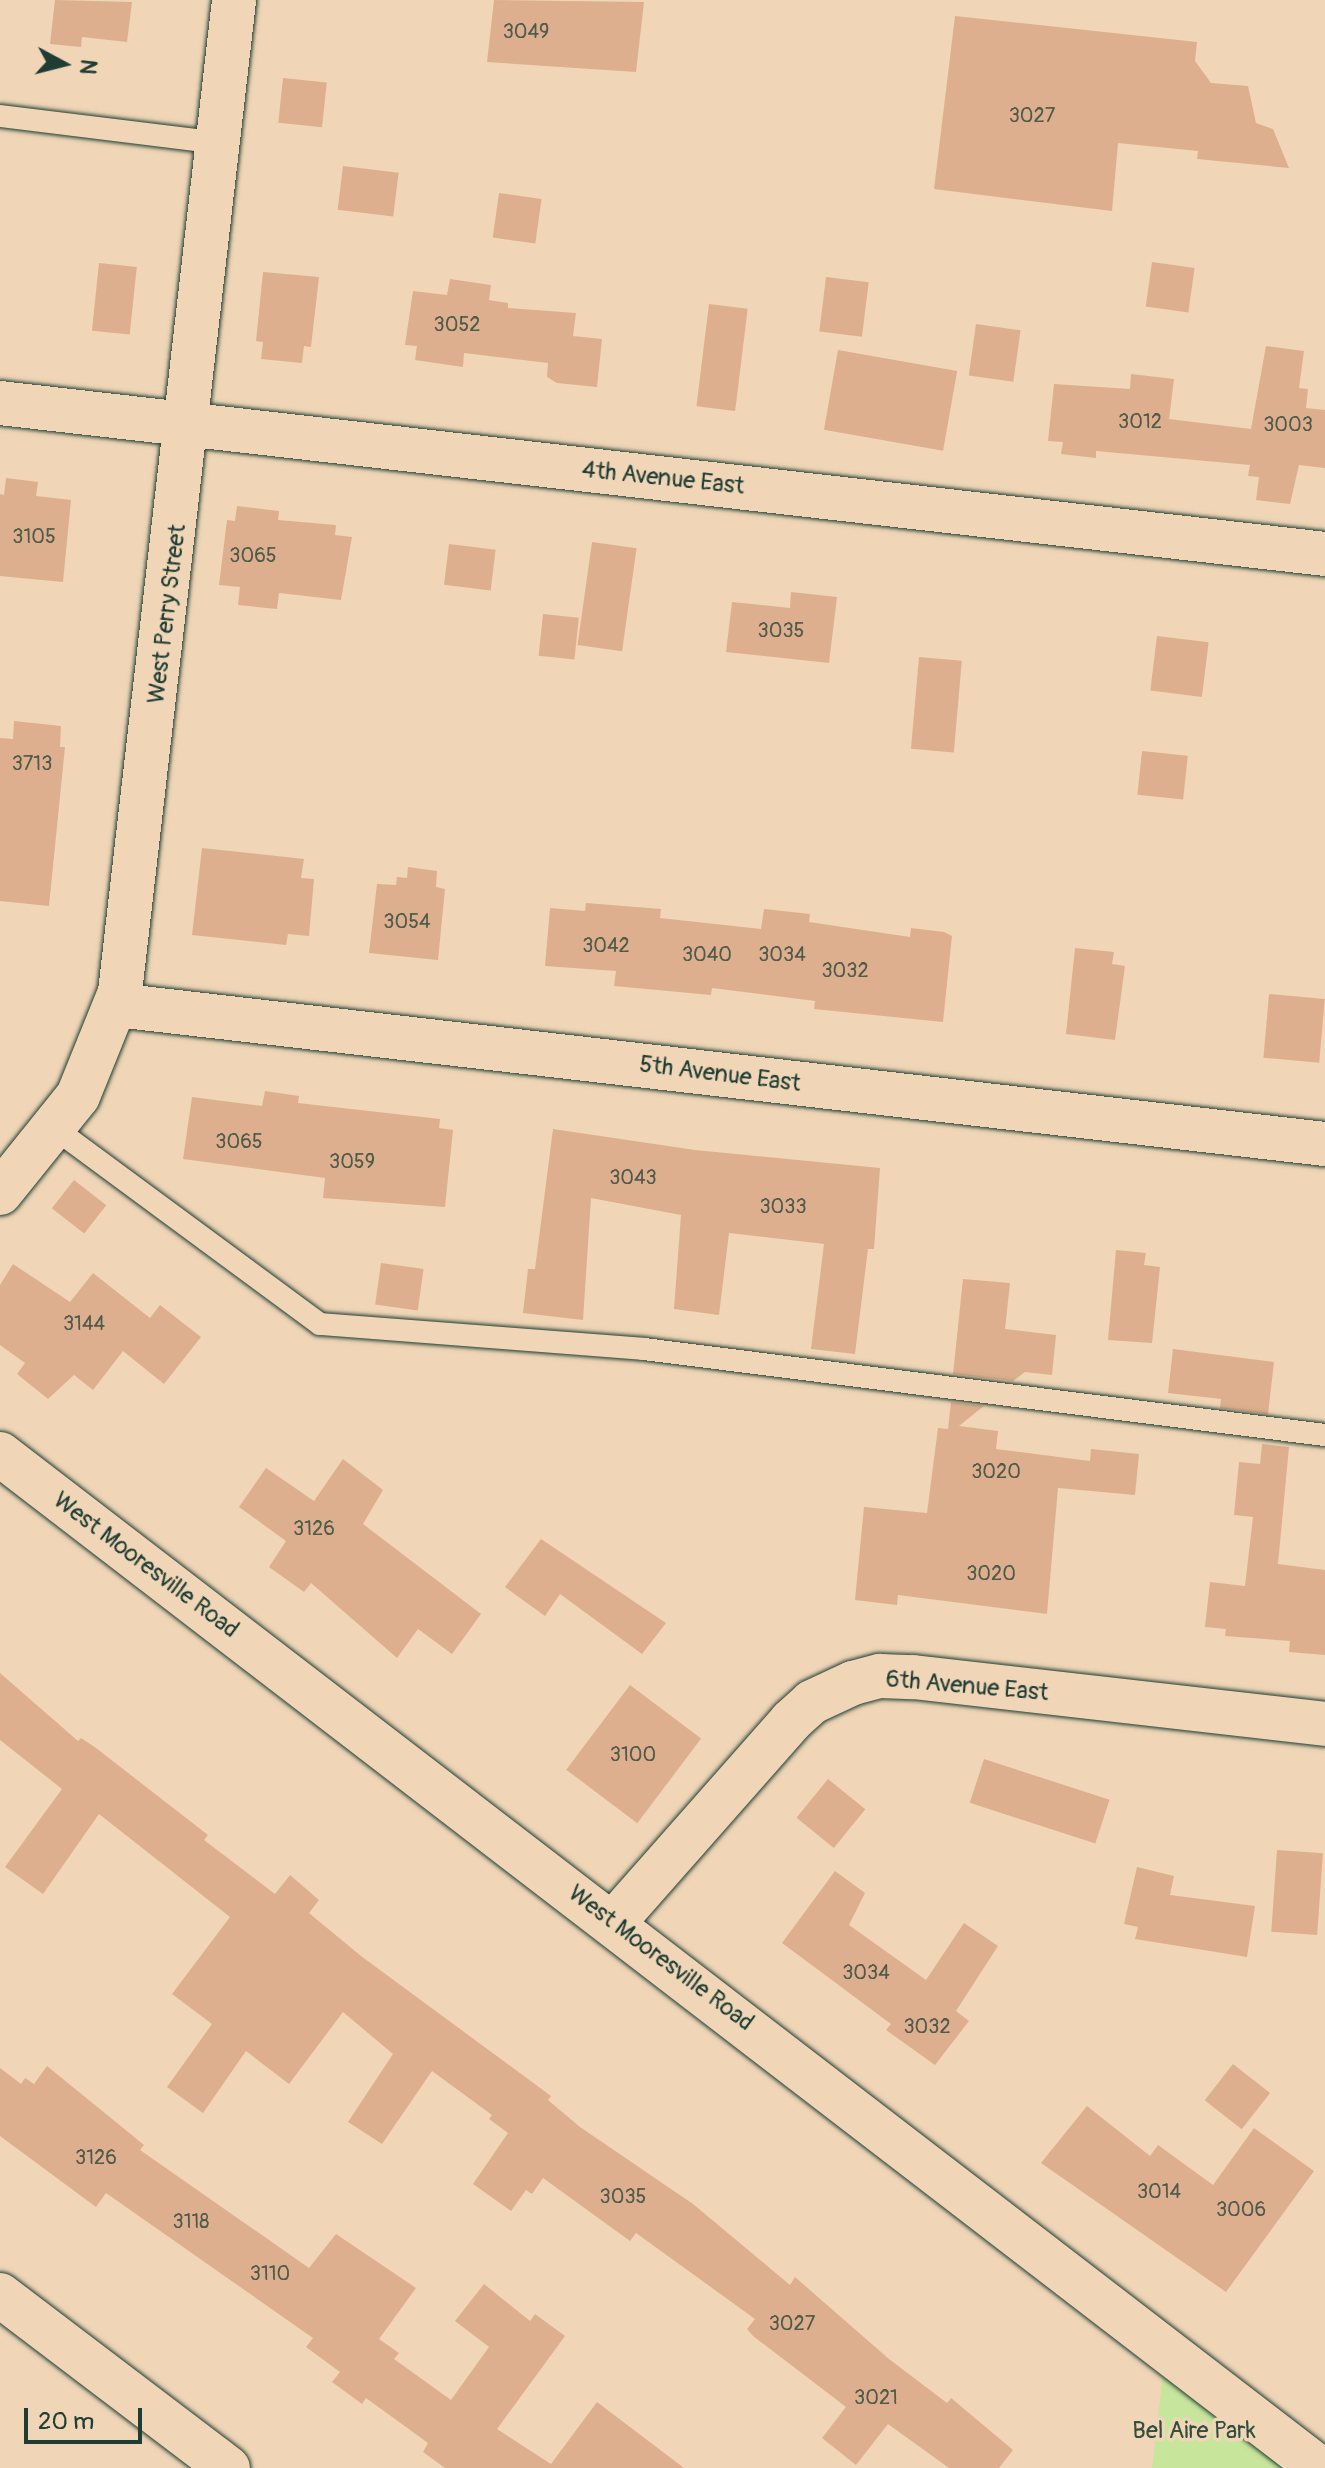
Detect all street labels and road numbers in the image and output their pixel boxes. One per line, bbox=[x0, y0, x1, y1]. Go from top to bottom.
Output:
street label: 4th Avenue East bbox=[580, 455, 746, 501]
street label: West Perry Street bbox=[142, 523, 192, 705]
street label: 5th Avenue East bbox=[638, 1050, 802, 1098]
street label: West Mooresville Road bbox=[48, 1486, 244, 1644]
street label: 6th Avenue East bbox=[884, 1665, 1050, 1707]
street label: West Mooresville Road bbox=[563, 1879, 759, 2037]

